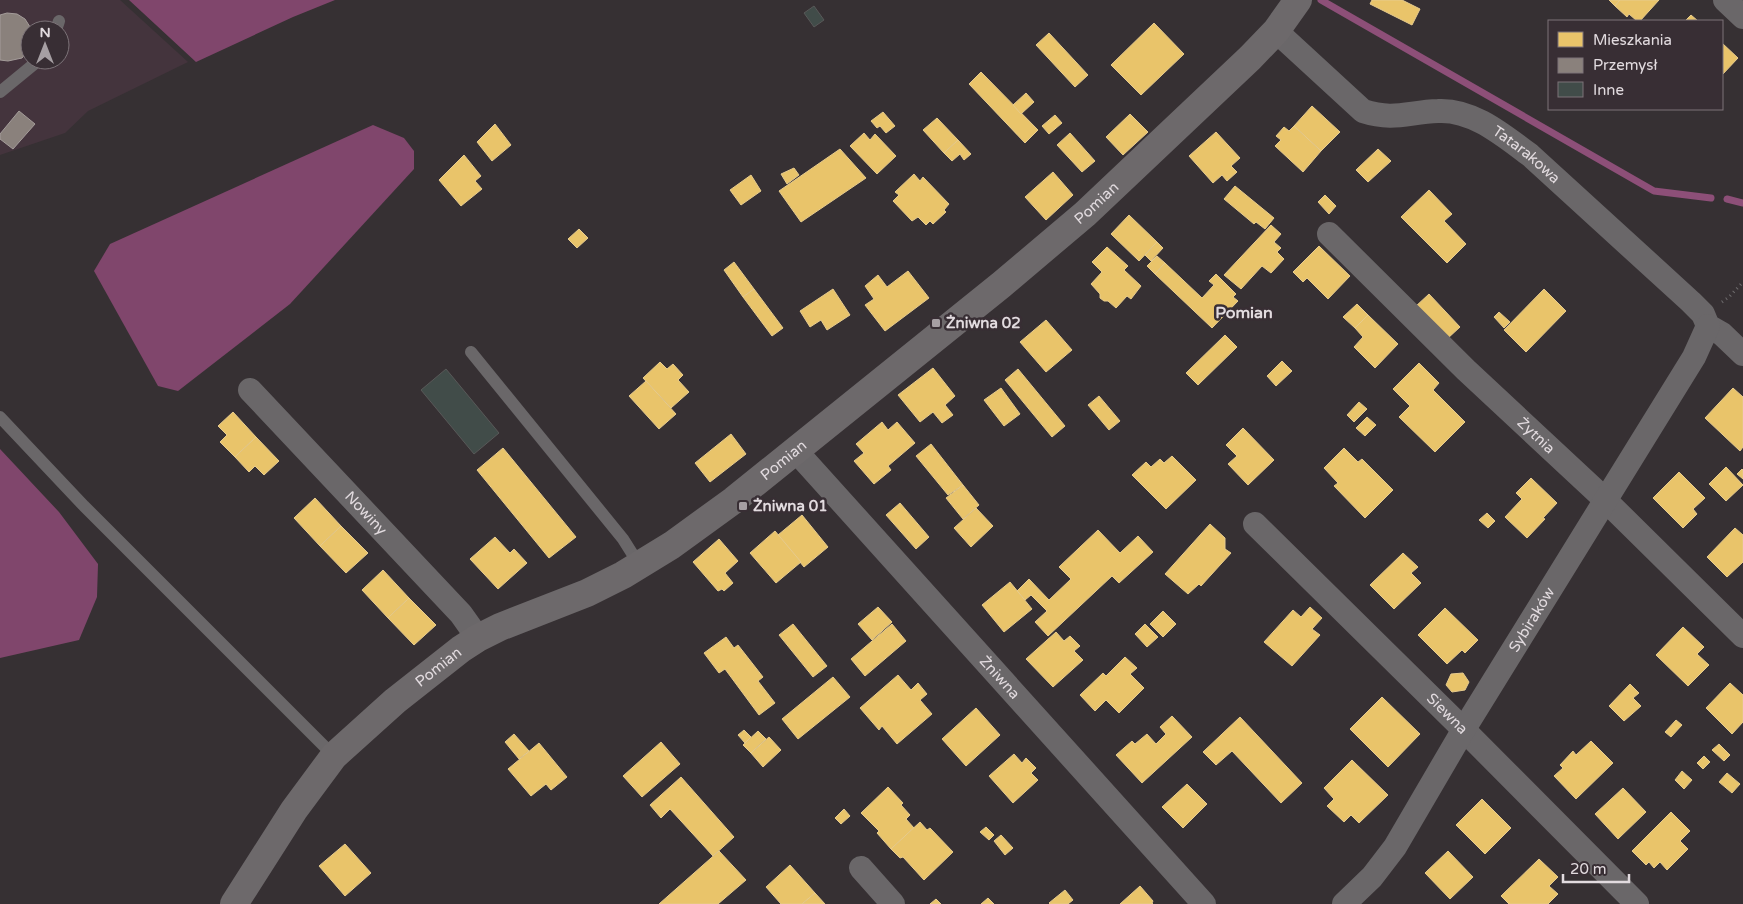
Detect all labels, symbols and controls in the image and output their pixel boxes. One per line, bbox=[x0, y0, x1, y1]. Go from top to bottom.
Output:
north arrow bbox=[20, 20, 70, 70]
legend bbox=[1548, 20, 1723, 110]
text: N bbox=[39, 24, 51, 41]
text: Mieszkania bbox=[1593, 31, 1672, 49]
text: Przemysł bbox=[1593, 56, 1658, 74]
text: Inne bbox=[1593, 81, 1624, 99]
street label: Tatarakowa bbox=[1489, 122, 1564, 187]
street label: Pomian bbox=[1071, 178, 1122, 228]
district label: Pomian bbox=[1215, 303, 1273, 323]
place label: Żniwna 02 bbox=[946, 314, 1021, 332]
marker: Żniwna 02 bbox=[930, 317, 942, 329]
street label: Żytnia bbox=[1514, 413, 1559, 457]
street label: Pomian bbox=[757, 436, 810, 484]
street label: Nowiny bbox=[341, 487, 391, 539]
place label: Żniwna 01 bbox=[753, 497, 828, 515]
marker: Żniwna 01 bbox=[737, 500, 749, 512]
street label: Sybiraków bbox=[1505, 584, 1559, 655]
street label: Pomian bbox=[411, 643, 465, 691]
street label: Żniwna bbox=[976, 652, 1024, 703]
street label: Siewna bbox=[1423, 689, 1472, 738]
scale bar bbox=[1563, 852, 1629, 884]
text: 20 m bbox=[1570, 860, 1607, 878]

